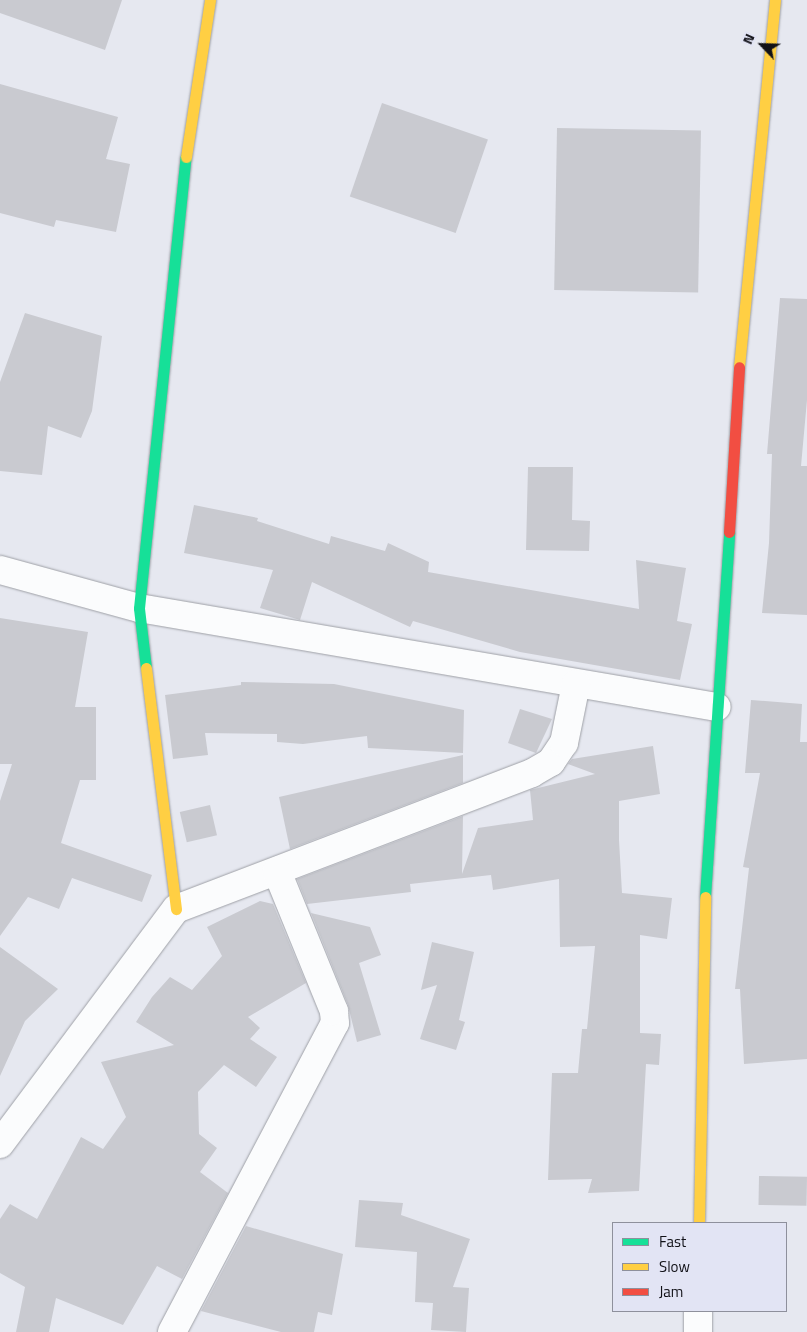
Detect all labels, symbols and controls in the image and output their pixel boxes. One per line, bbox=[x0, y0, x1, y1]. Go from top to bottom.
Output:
north arrow bbox=[737, 20, 787, 70]
text: N bbox=[736, 30, 759, 47]
legend bbox=[612, 1222, 787, 1312]
text: Fast bbox=[659, 1230, 686, 1253]
text: Slow bbox=[659, 1255, 690, 1278]
text: Jam bbox=[659, 1280, 683, 1303]

